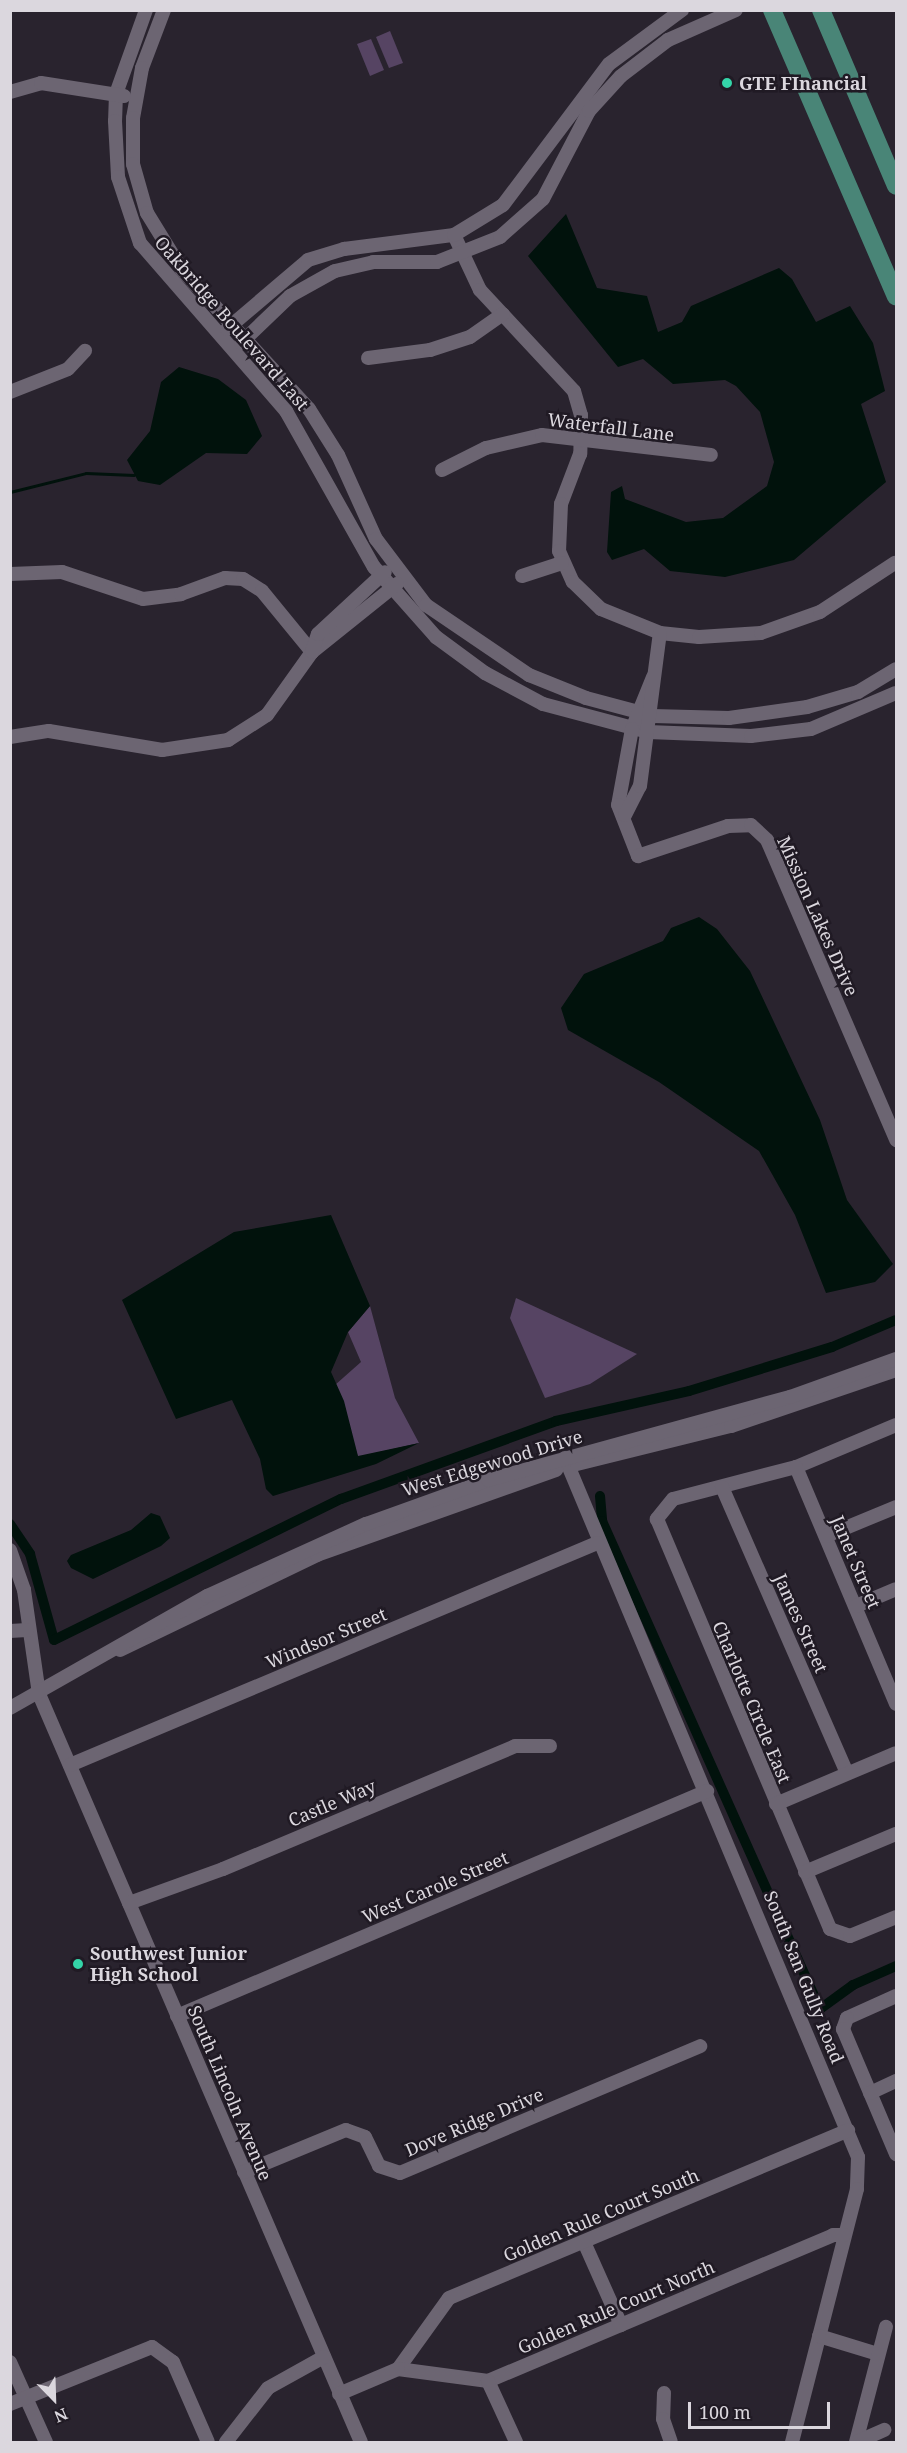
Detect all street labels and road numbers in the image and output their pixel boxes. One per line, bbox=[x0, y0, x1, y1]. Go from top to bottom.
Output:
street label: Oakbridge Boulevard East bbox=[150, 231, 314, 415]
street label: Waterfall Lane bbox=[546, 409, 676, 445]
street label: Mission Lakes Drive bbox=[773, 833, 863, 999]
street label: West Edgewood Drive bbox=[399, 1425, 585, 1501]
street label: Janet Street bbox=[827, 1512, 885, 1612]
street label: James Street bbox=[770, 1570, 832, 1676]
street label: Windsor Street bbox=[262, 1603, 390, 1673]
street label: Charlotte Circle East bbox=[708, 1618, 796, 1786]
street label: Castle Way bbox=[285, 1775, 379, 1831]
street label: West Carole Street bbox=[359, 1846, 511, 1928]
street label: South San Gully Road bbox=[760, 1888, 848, 2066]
street label: South Lincoln Avenue bbox=[183, 2002, 277, 2184]
street label: Dove Ridge Drive bbox=[402, 2083, 546, 2161]
street label: Golden Rule Court South bbox=[500, 2164, 702, 2266]
street label: Golden Rule Court North bbox=[514, 2256, 718, 2358]

